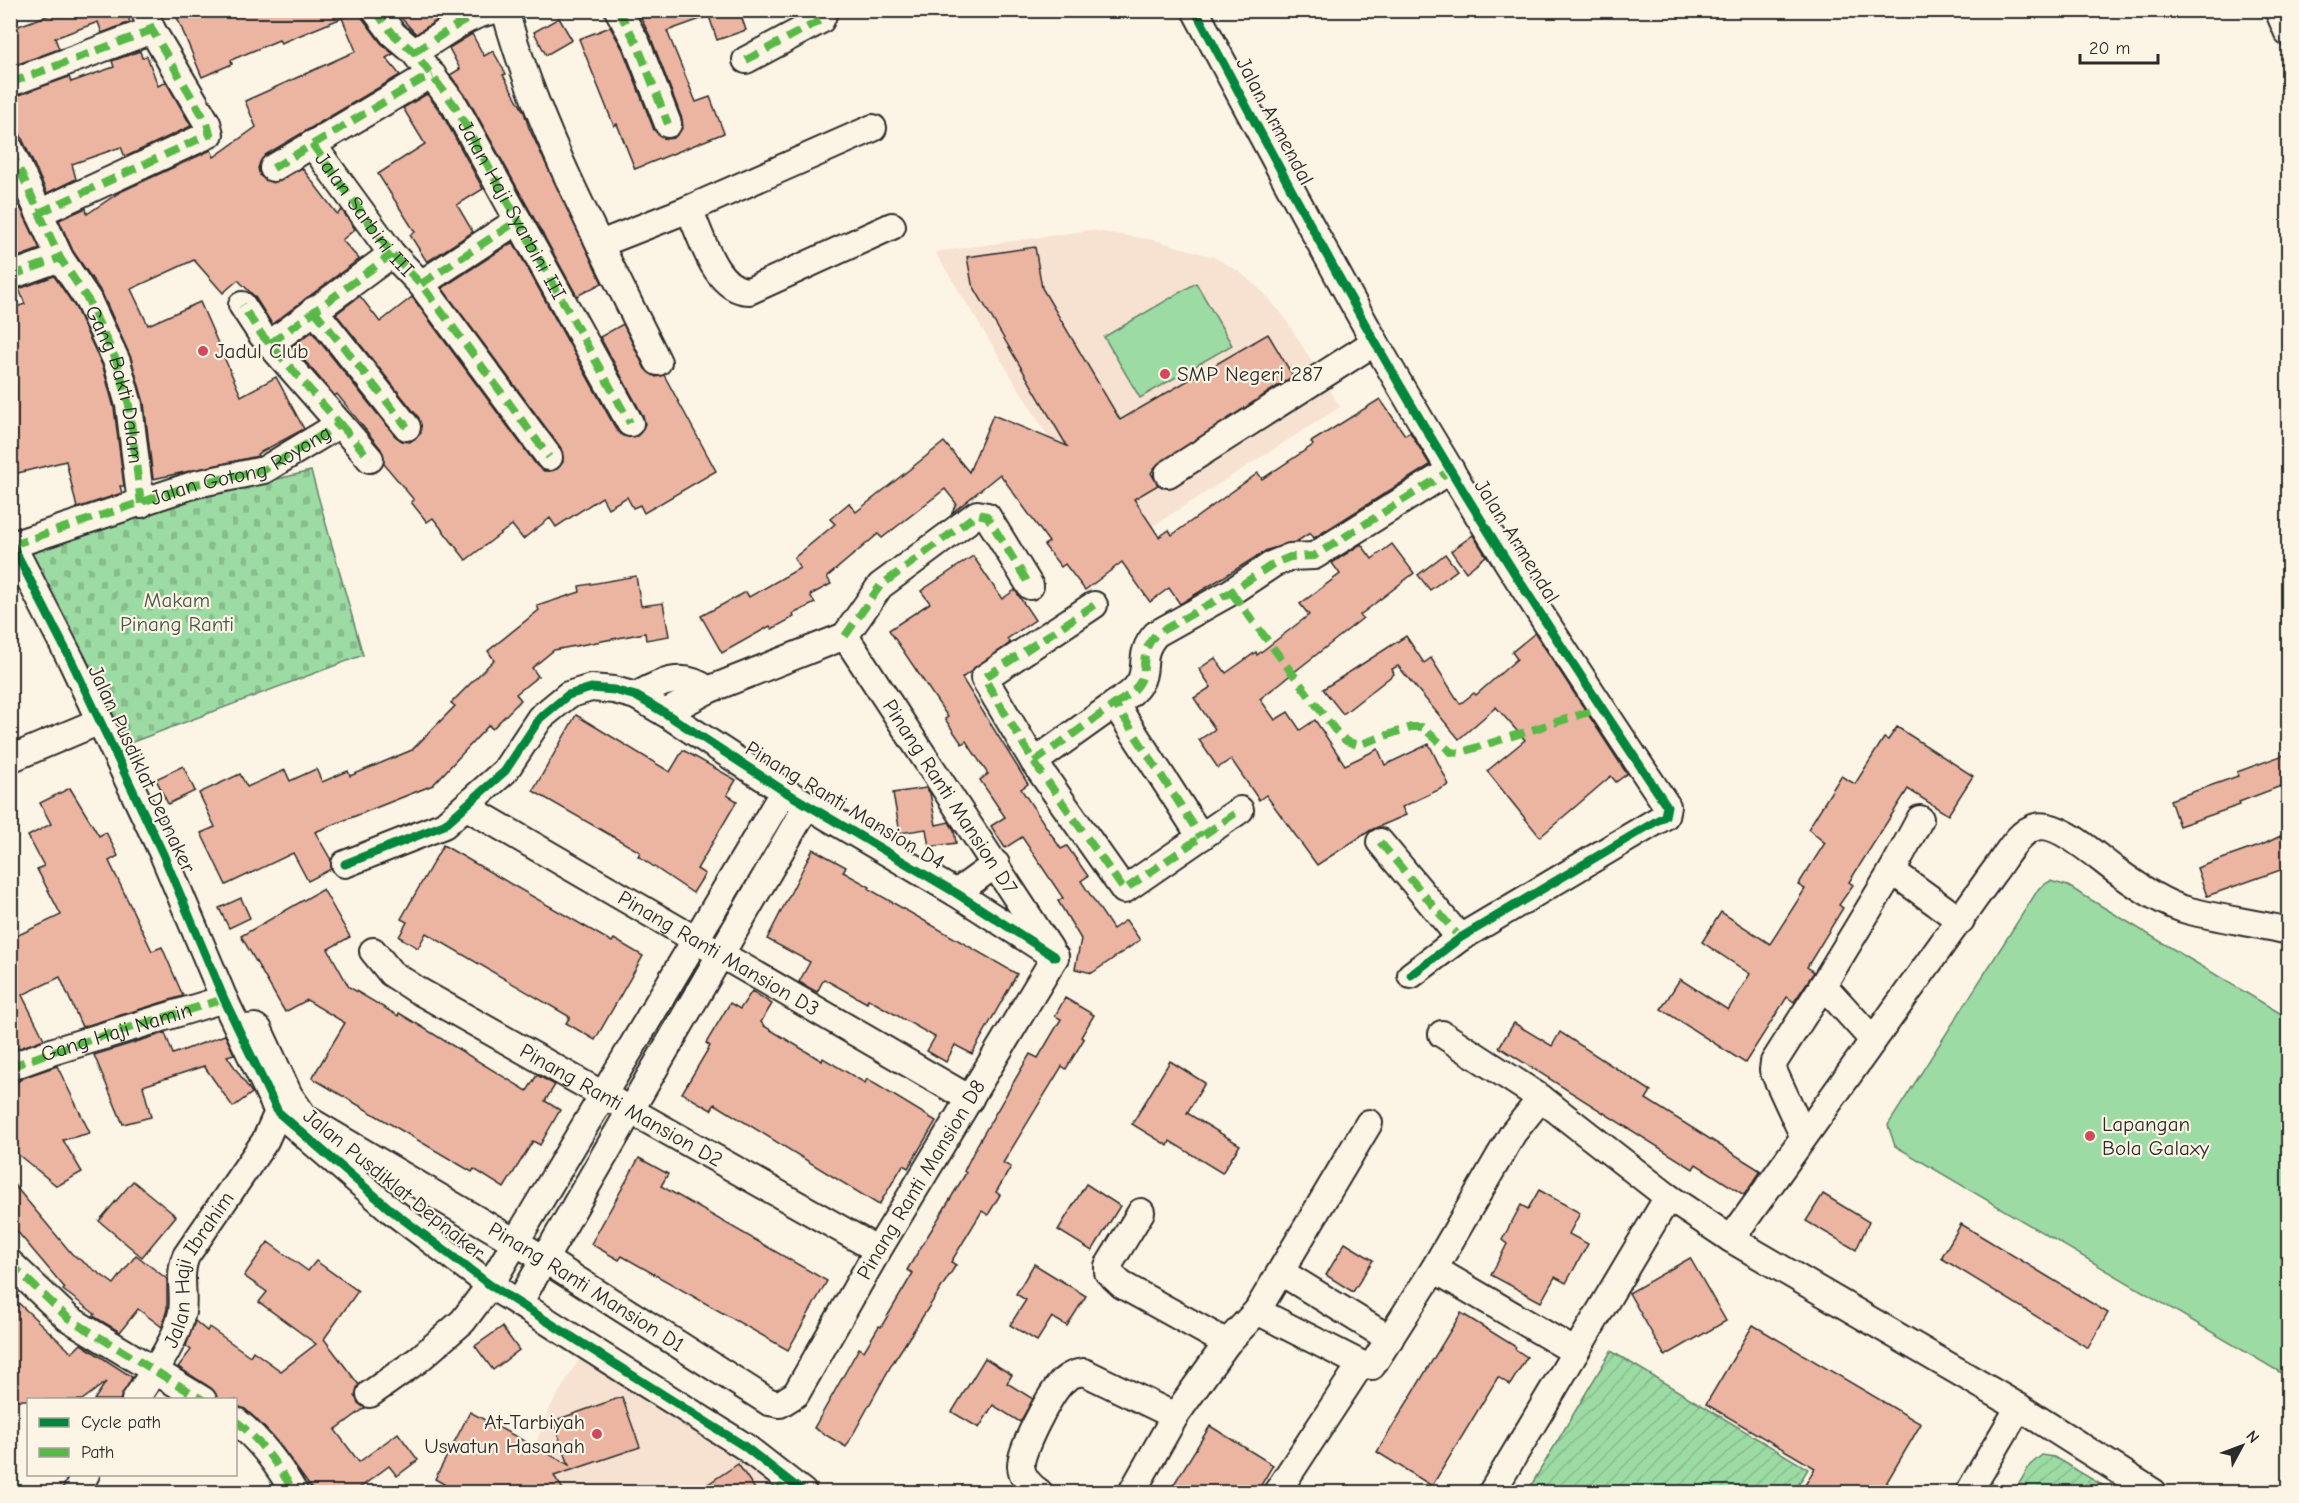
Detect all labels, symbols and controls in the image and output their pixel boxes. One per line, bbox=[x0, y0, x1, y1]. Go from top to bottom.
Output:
scale bar bbox=[2080, 27, 2158, 65]
text: 20 m bbox=[2089, 38, 2130, 59]
street label: Jalan Armendal bbox=[1231, 53, 1319, 189]
street label: Jalan Haji Syarbini III bbox=[453, 116, 571, 304]
street label: Jalan Sarbini III bbox=[310, 148, 419, 282]
street label: Gang Bakti Dalam bbox=[80, 302, 148, 465]
place label: Jadul Club bbox=[215, 339, 308, 363]
marker: Jadul Club bbox=[196, 344, 210, 358]
place label: SMP Negeri 287 bbox=[1177, 362, 1323, 386]
marker: SMP Negeri 287 bbox=[1158, 367, 1172, 381]
street label: Jalan Gotong Royong bbox=[147, 420, 335, 510]
street label: Jalan Armendal bbox=[1469, 475, 1565, 607]
park label: Makam Pinang Ranti bbox=[120, 588, 234, 636]
street label: Jalan Pusdiklat Depnaker bbox=[83, 661, 201, 877]
street label: Pinang Ranti Mansion D7 bbox=[878, 695, 1023, 899]
street label: Pinang Ranti Mansion D4 bbox=[741, 736, 949, 874]
street label: Pinang Ranti Mansion D3 bbox=[614, 885, 824, 1021]
street label: Gang Haji Namin bbox=[37, 998, 195, 1067]
street label: Pinang Ranti Mansion D2 bbox=[516, 1039, 727, 1172]
street label: Pinang Ranti Mansion D8 bbox=[852, 1075, 990, 1284]
street label: Jalan Pusdiklat Depnaker bbox=[299, 1104, 490, 1265]
place label: Lapangan Bola Galaxy bbox=[2102, 1112, 2210, 1160]
marker: Lapangan Bola Galaxy bbox=[2083, 1129, 2097, 1143]
street label: Jalan Haji Ibrahim bbox=[158, 1187, 239, 1352]
street label: Pinang Ranti Mansion D1 bbox=[484, 1217, 689, 1357]
legend bbox=[27, 1398, 237, 1476]
place label: At-Tarbiyah Uswatun Hasanah bbox=[424, 1410, 585, 1458]
text: Cycle path bbox=[81, 1412, 161, 1433]
north arrow bbox=[2212, 1416, 2272, 1476]
marker: At-Tarbiyah Uswatun Hasanah bbox=[590, 1427, 604, 1441]
text: N bbox=[2242, 1427, 2263, 1447]
text: Path bbox=[81, 1442, 114, 1463]

